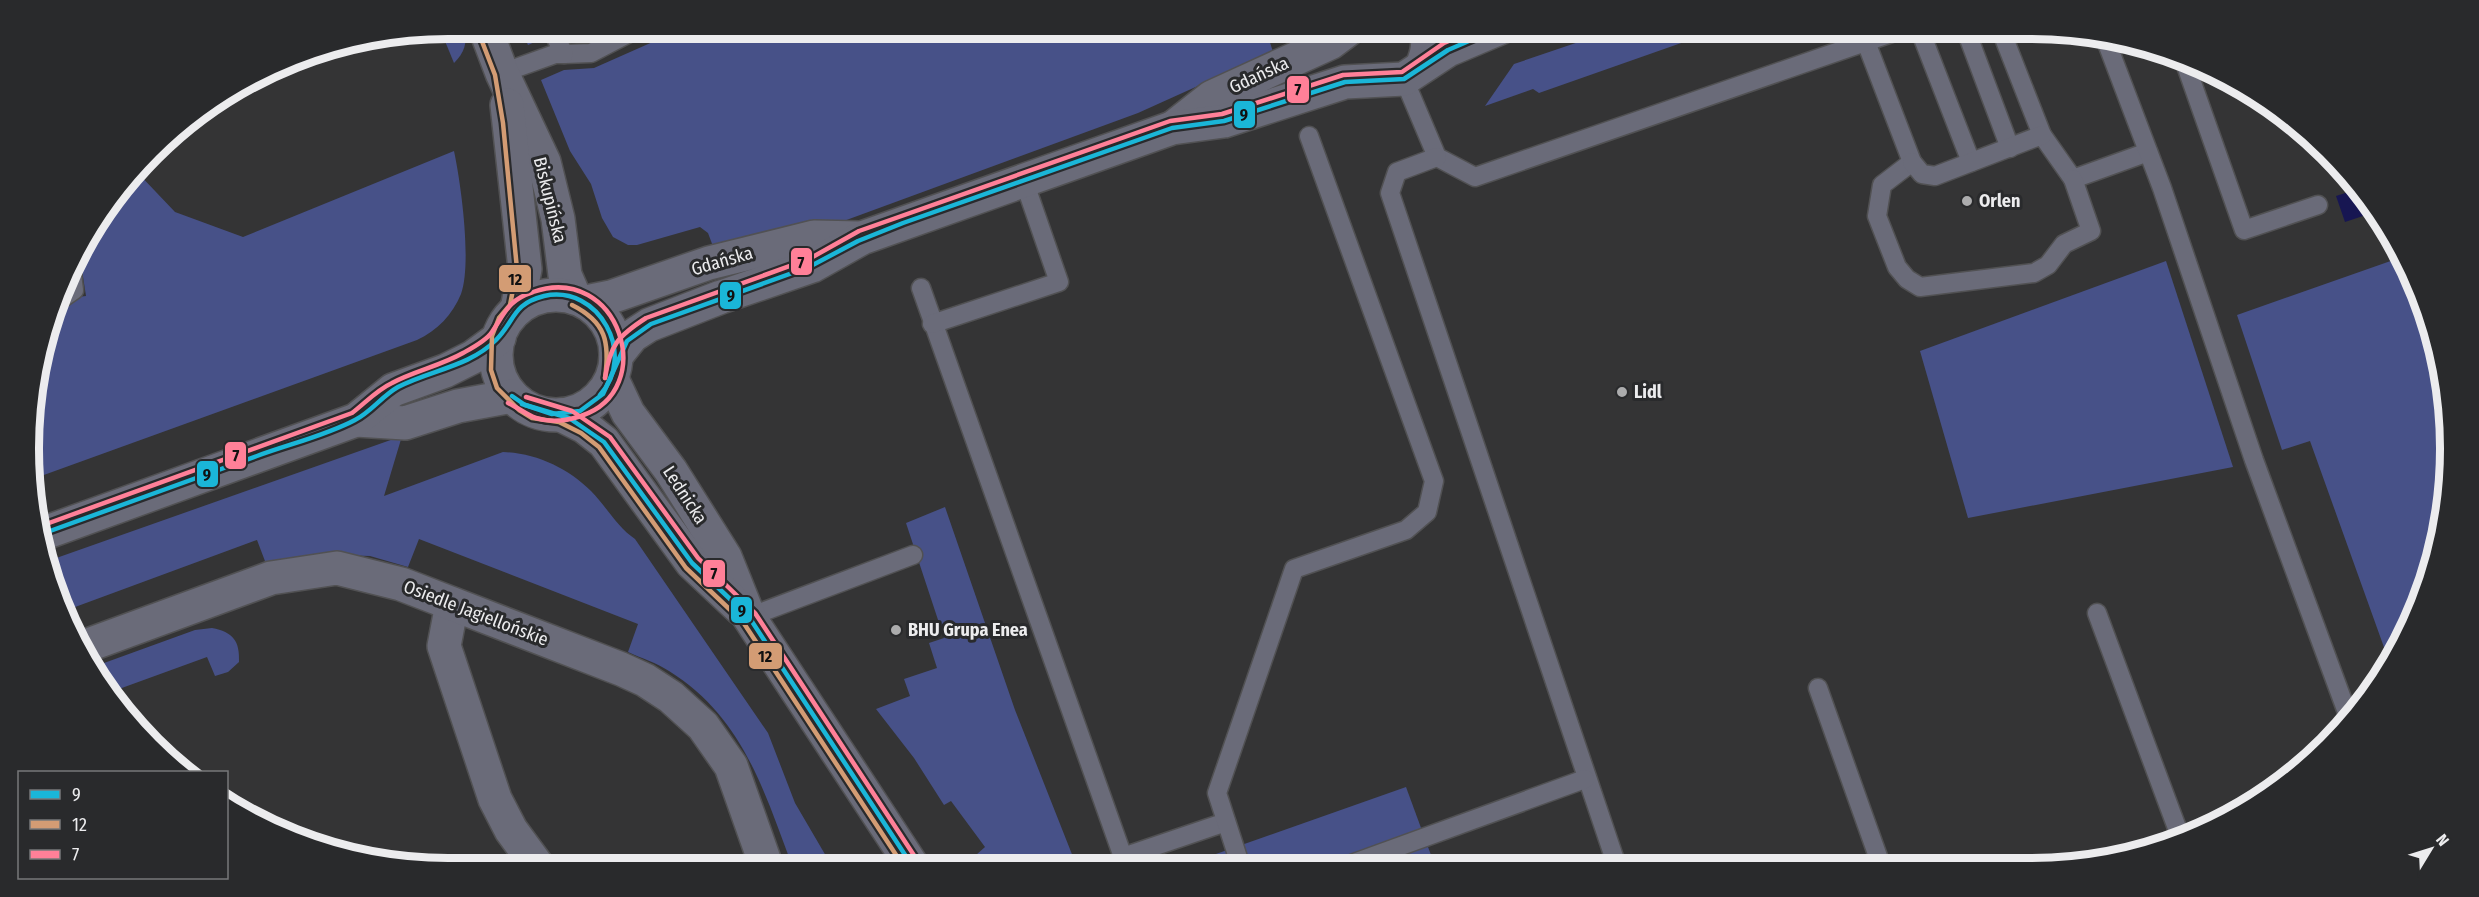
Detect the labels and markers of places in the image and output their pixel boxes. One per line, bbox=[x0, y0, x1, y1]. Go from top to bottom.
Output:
place label: Orlen bbox=[1979, 190, 2020, 212]
marker: Orlen bbox=[1960, 194, 1974, 208]
place label: Lidl bbox=[1634, 381, 1662, 403]
marker: Lidl bbox=[1615, 385, 1629, 399]
place label: BHU Grupa Enea bbox=[908, 619, 1028, 641]
marker: BHU Grupa Enea bbox=[889, 623, 903, 637]

